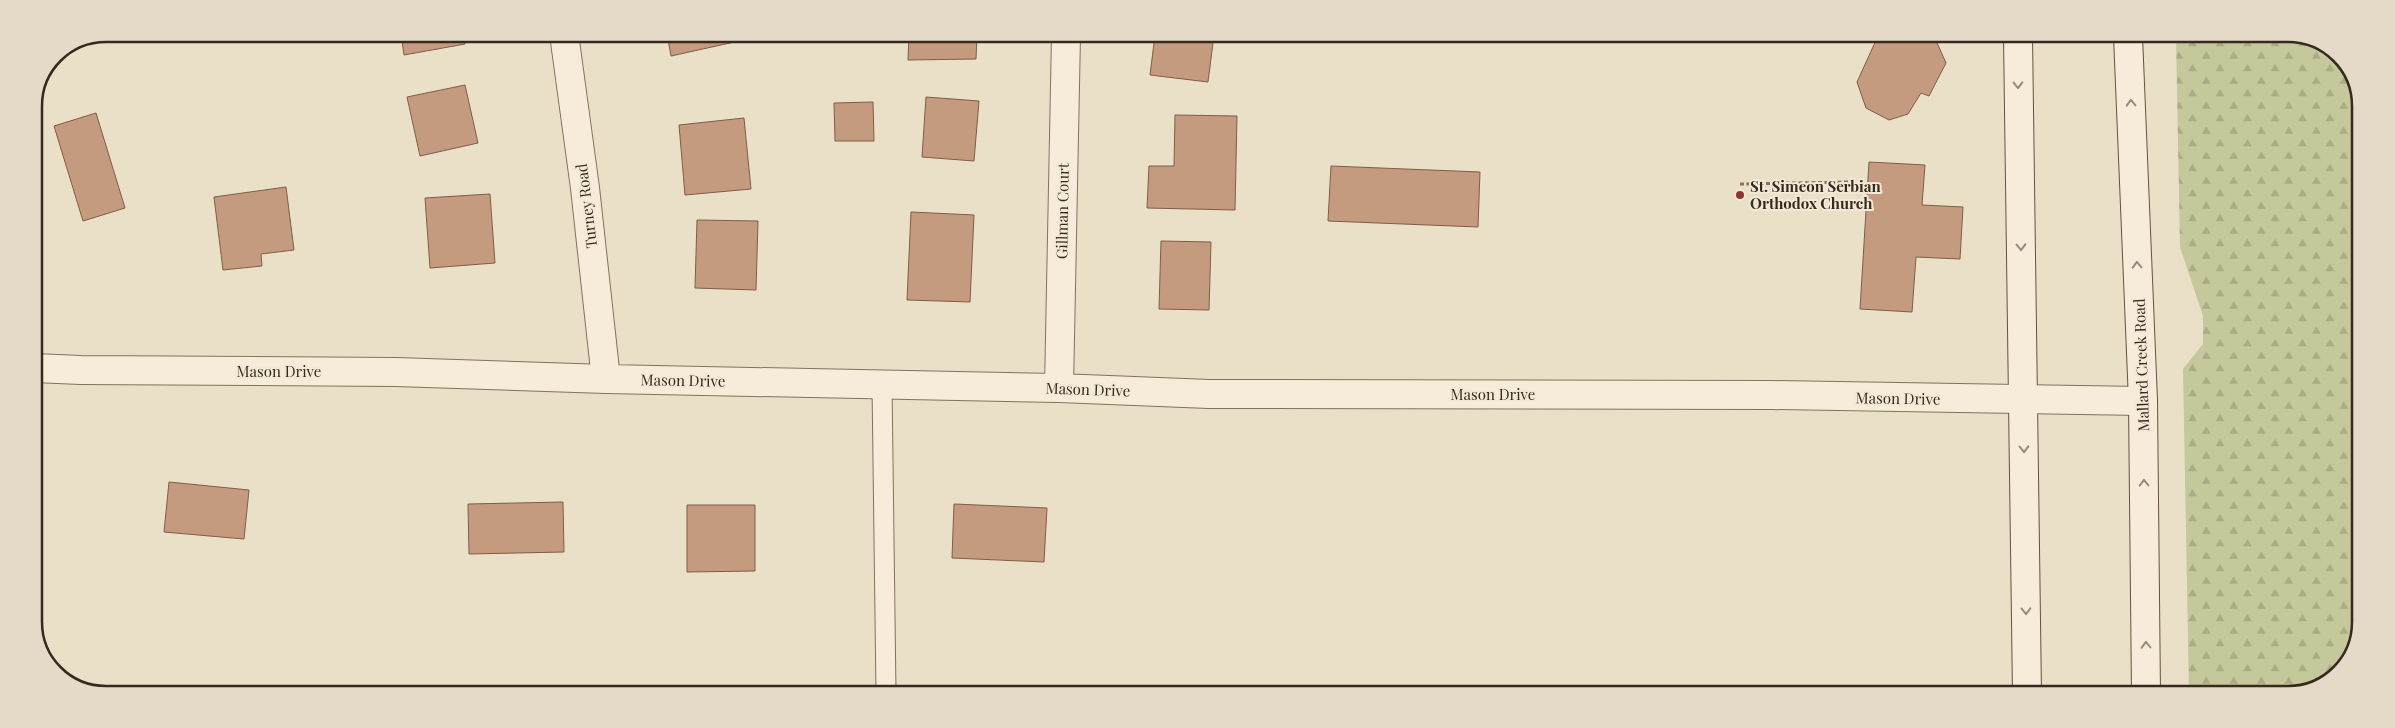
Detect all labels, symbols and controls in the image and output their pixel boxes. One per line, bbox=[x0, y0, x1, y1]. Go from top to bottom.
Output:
one-way arrow bbox=[2013, 81, 2023, 89]
one-way arrow bbox=[2125, 98, 2136, 106]
street label: Turney Road bbox=[571, 162, 601, 249]
street label: Gillman Court bbox=[1051, 162, 1073, 259]
place label: St. Simeon Serbian Orthodox Church bbox=[1750, 176, 1882, 213]
marker: St. Simeon Serbian Orthodox Church bbox=[1734, 189, 1746, 201]
one-way arrow bbox=[2016, 244, 2026, 251]
one-way arrow bbox=[2132, 261, 2143, 269]
street label: Mallard Creek Road bbox=[2129, 298, 2153, 432]
street label: Mason Drive bbox=[237, 361, 321, 381]
street label: Mason Drive bbox=[640, 369, 726, 391]
street label: Mason Drive bbox=[1045, 378, 1131, 400]
street label: Mason Drive bbox=[1451, 384, 1535, 404]
street label: Mason Drive bbox=[1855, 387, 1941, 409]
one-way arrow bbox=[2019, 445, 2029, 453]
one-way arrow bbox=[2139, 479, 2149, 486]
one-way arrow bbox=[2021, 608, 2031, 615]
one-way arrow bbox=[2140, 641, 2151, 649]

